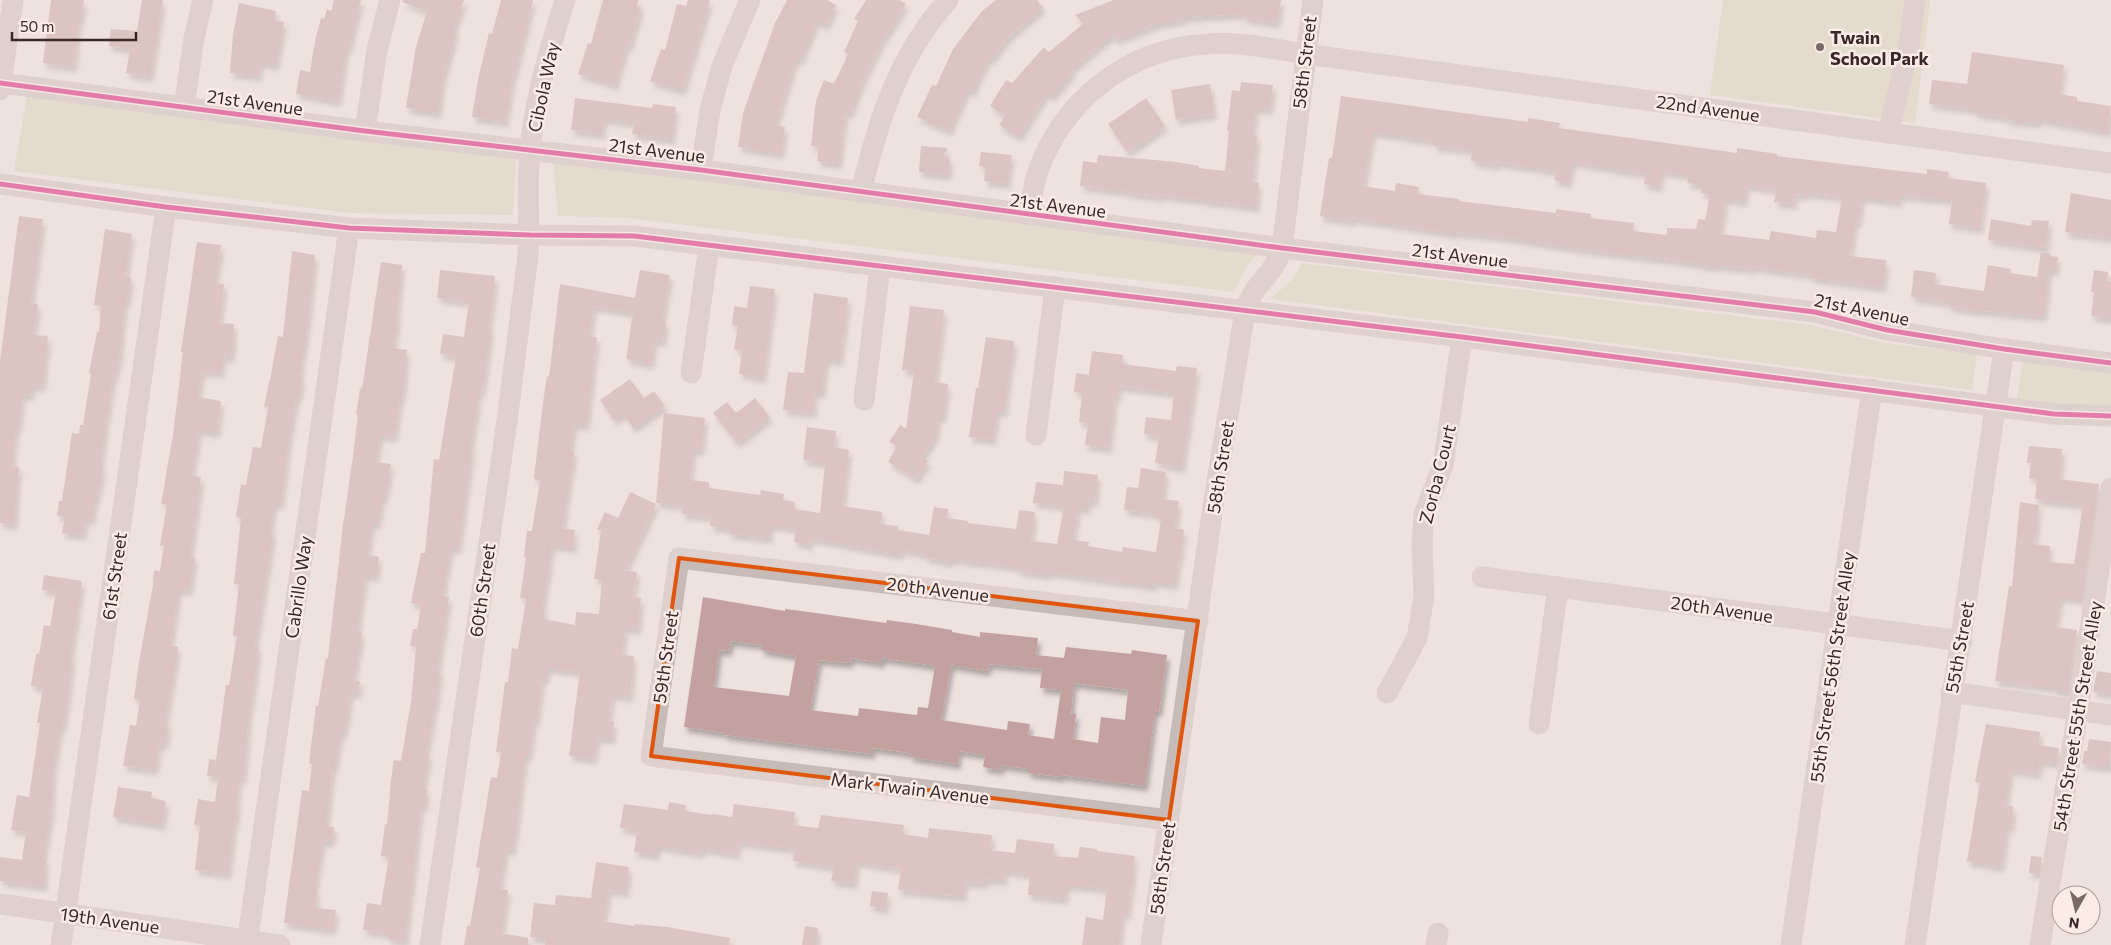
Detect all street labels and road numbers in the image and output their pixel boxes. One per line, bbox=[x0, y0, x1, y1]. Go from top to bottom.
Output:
street label: 58th Street bbox=[1287, 14, 1321, 110]
street label: Cibola Way bbox=[523, 40, 563, 134]
street label: 21st Avenue bbox=[206, 84, 304, 120]
street label: 22nd Avenue bbox=[1655, 90, 1761, 126]
street label: 21st Avenue bbox=[608, 133, 706, 167]
street label: 21st Avenue bbox=[1009, 188, 1107, 222]
street label: 21st Avenue bbox=[1411, 238, 1509, 272]
street label: 21st Avenue bbox=[1812, 288, 1912, 330]
street label: 58th Street bbox=[1202, 419, 1238, 515]
street label: Zorba Court bbox=[1414, 422, 1460, 526]
street label: 61st Street bbox=[97, 531, 131, 621]
street label: Cabrillo Way bbox=[280, 534, 316, 640]
street label: 60th Street bbox=[465, 542, 499, 638]
street label: 55th Street 56th Street Alley bbox=[1805, 550, 1859, 784]
street label: 20th Avenue bbox=[886, 572, 990, 606]
street label: 20th Avenue bbox=[1670, 591, 1774, 627]
street label: 55th Street bbox=[1940, 599, 1978, 695]
street label: 54th Street 55th Street Alley bbox=[2048, 599, 2106, 833]
street label: 59th Street bbox=[648, 609, 682, 705]
street label: Mark Twain Avenue bbox=[830, 767, 990, 809]
street label: 58th Street bbox=[1145, 820, 1179, 916]
street label: 19th Avenue bbox=[59, 902, 161, 938]

